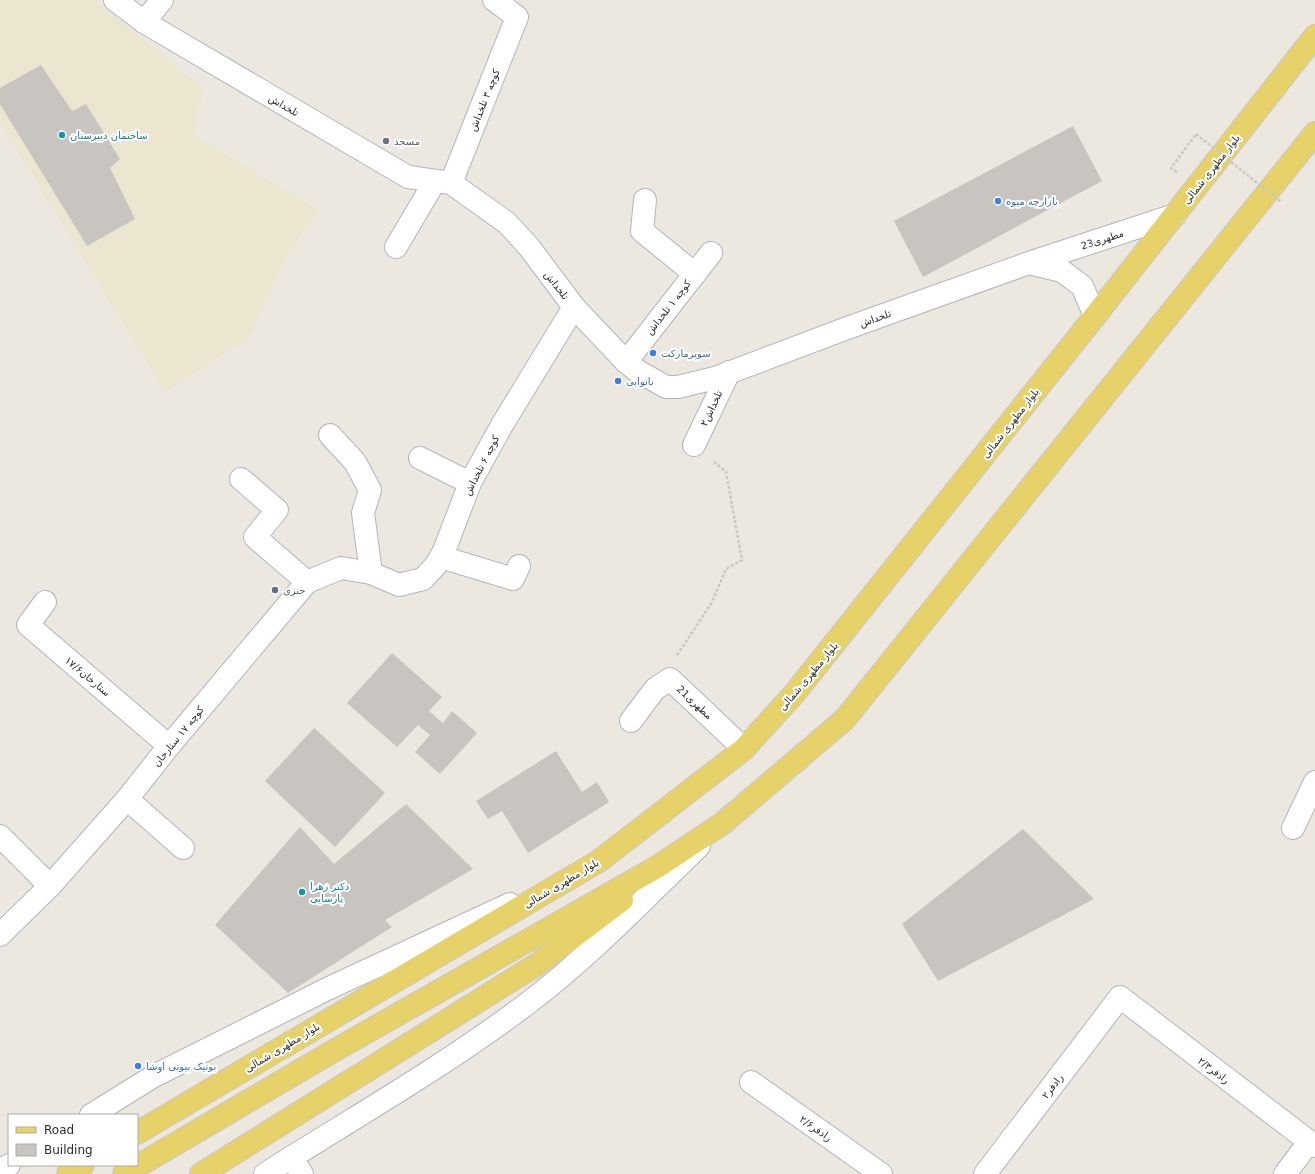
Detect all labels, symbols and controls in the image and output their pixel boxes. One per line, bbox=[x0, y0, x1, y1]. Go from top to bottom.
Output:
street label: کوچه ۳ تلخداش bbox=[467, 67, 502, 133]
street label: تلخداش bbox=[267, 92, 301, 118]
marker: ساختمان دبیرستان bbox=[57, 130, 67, 140]
place label: ساختمان دبیرستان bbox=[70, 130, 148, 141]
street label: بلوار مطهرى شمالى bbox=[1181, 132, 1243, 207]
marker: مسجد bbox=[381, 136, 391, 146]
place label: مسجد bbox=[394, 136, 420, 147]
marker: بازارچه میوه bbox=[993, 196, 1003, 206]
place label: بازارچه میوه bbox=[1006, 196, 1058, 207]
street label: 23مطهرى bbox=[1079, 227, 1125, 252]
street label: تلخداش bbox=[542, 269, 571, 302]
street label: کوچه ۱ تلخداش bbox=[644, 278, 693, 337]
street label: تلخداش bbox=[858, 308, 893, 329]
marker: سوپرمارکت bbox=[648, 348, 658, 358]
place label: سوپرمارکت bbox=[661, 348, 711, 360]
marker: نانوایی bbox=[613, 376, 623, 386]
place label: نانوایی bbox=[626, 376, 654, 387]
street label: بلوار مطهرى شمالى bbox=[980, 386, 1042, 461]
street label: ۲تلخداش bbox=[698, 388, 725, 428]
street label: کوچه ۶ تلخداش bbox=[462, 433, 501, 497]
marker: جنزی bbox=[270, 585, 280, 595]
place label: جنزی bbox=[283, 585, 306, 596]
street label: بلوار مطهرى شمالى bbox=[777, 640, 841, 713]
street label: ستارخان۱۷/۶ bbox=[63, 654, 112, 698]
street label: 21مطهرى bbox=[674, 683, 715, 722]
street label: کوچه ۱۷ ستارخان bbox=[151, 704, 206, 769]
street label: بلوار مطهرى شمالى bbox=[522, 857, 601, 911]
place label: دکتر زهرا پارسایی bbox=[310, 881, 349, 905]
marker: دکتر زهرا پارسایی bbox=[297, 887, 307, 897]
street label: بلوار مطهرى شمالى bbox=[243, 1021, 322, 1075]
street label: رادفر۲/۳ bbox=[1196, 1055, 1232, 1086]
marker: بوتیک بیوتی اوشا bbox=[133, 1061, 143, 1071]
place label: بوتیک بیوتی اوشا bbox=[146, 1061, 216, 1073]
street label: رادفر۲ bbox=[1040, 1072, 1065, 1101]
street label: رادفر۲/۶ bbox=[798, 1113, 834, 1143]
legend bbox=[8, 1114, 138, 1166]
text: Road bbox=[44, 1123, 74, 1137]
text: Building bbox=[44, 1143, 93, 1157]

